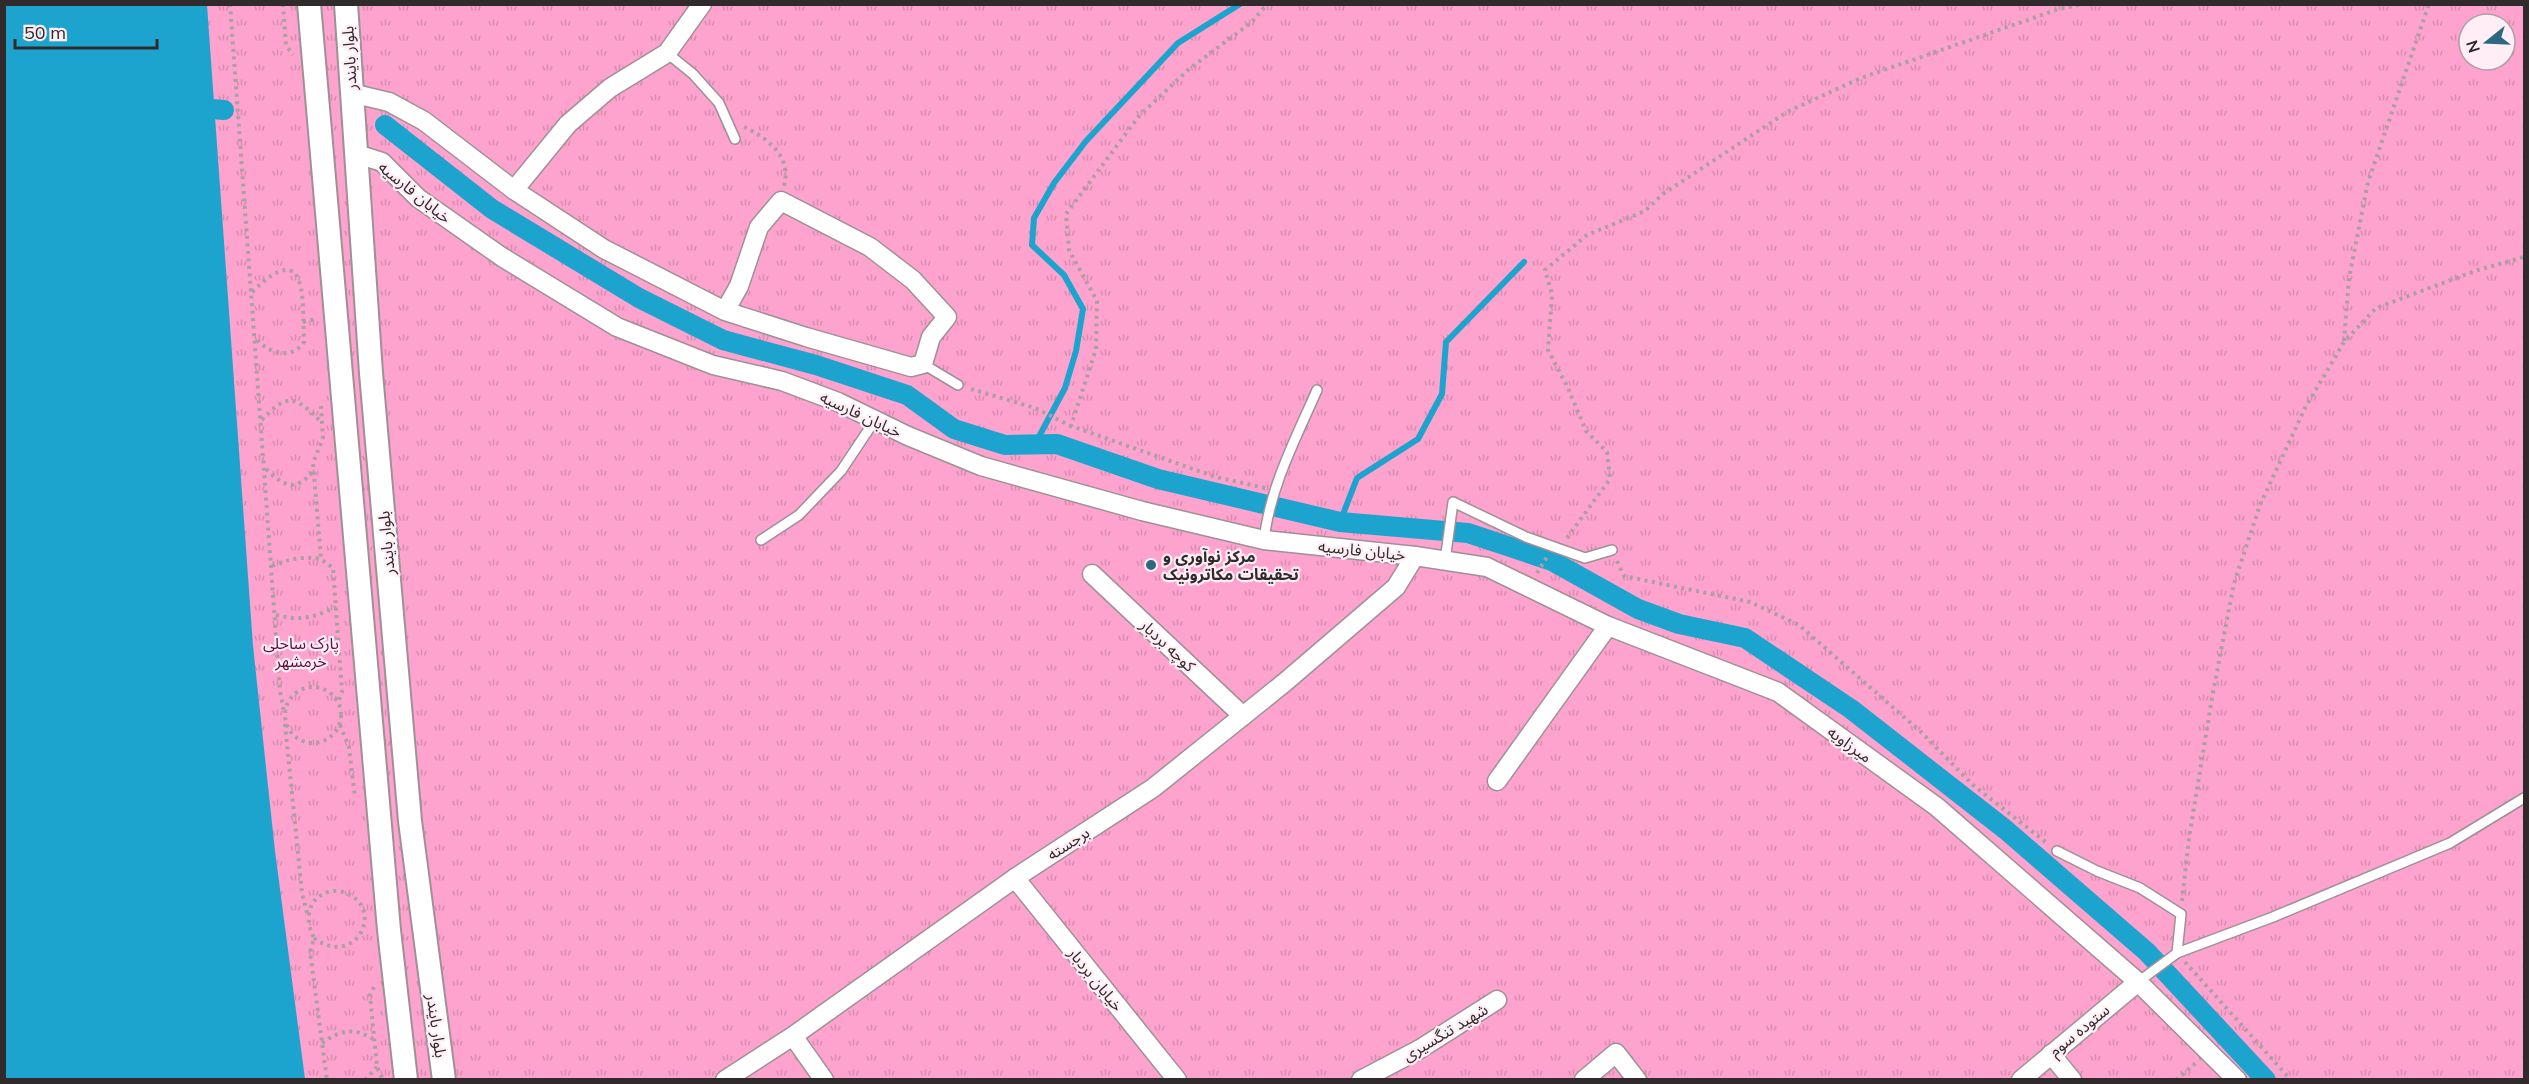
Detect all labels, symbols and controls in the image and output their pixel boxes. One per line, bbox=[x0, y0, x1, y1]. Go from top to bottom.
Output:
scale bar bbox=[15, 12, 158, 50]
north arrow bbox=[2457, 12, 2517, 72]
text: 50 m bbox=[24, 21, 66, 44]
street label: بلوار بایندر bbox=[337, 25, 361, 92]
text: N bbox=[2461, 38, 2484, 55]
street label: خیابان فارسیه bbox=[375, 157, 455, 227]
street label: خیابان فارسیه bbox=[817, 386, 905, 442]
street label: بلوار بایندر bbox=[373, 510, 399, 577]
street label: خیابان فارسیه bbox=[1317, 535, 1407, 565]
place label: مرکز نوآوری و تحقیقات مکاترونیک bbox=[1163, 546, 1299, 584]
marker: مرکز نوآوری و تحقیقات مکاترونیک bbox=[1144, 558, 1158, 572]
street label: کوچه بردبار bbox=[1135, 614, 1200, 677]
park label: پارک ساحلی خرمشهر bbox=[263, 633, 339, 671]
street label: میرزاویه bbox=[1824, 721, 1876, 767]
street label: برجسته bbox=[1043, 822, 1093, 864]
street label: خیابان بردبار bbox=[1063, 942, 1128, 1015]
street label: بلوار بایندر bbox=[422, 992, 451, 1059]
street label: شهید تنگسیری bbox=[1399, 999, 1491, 1065]
street label: ستوده سوم bbox=[2045, 1000, 2115, 1063]

